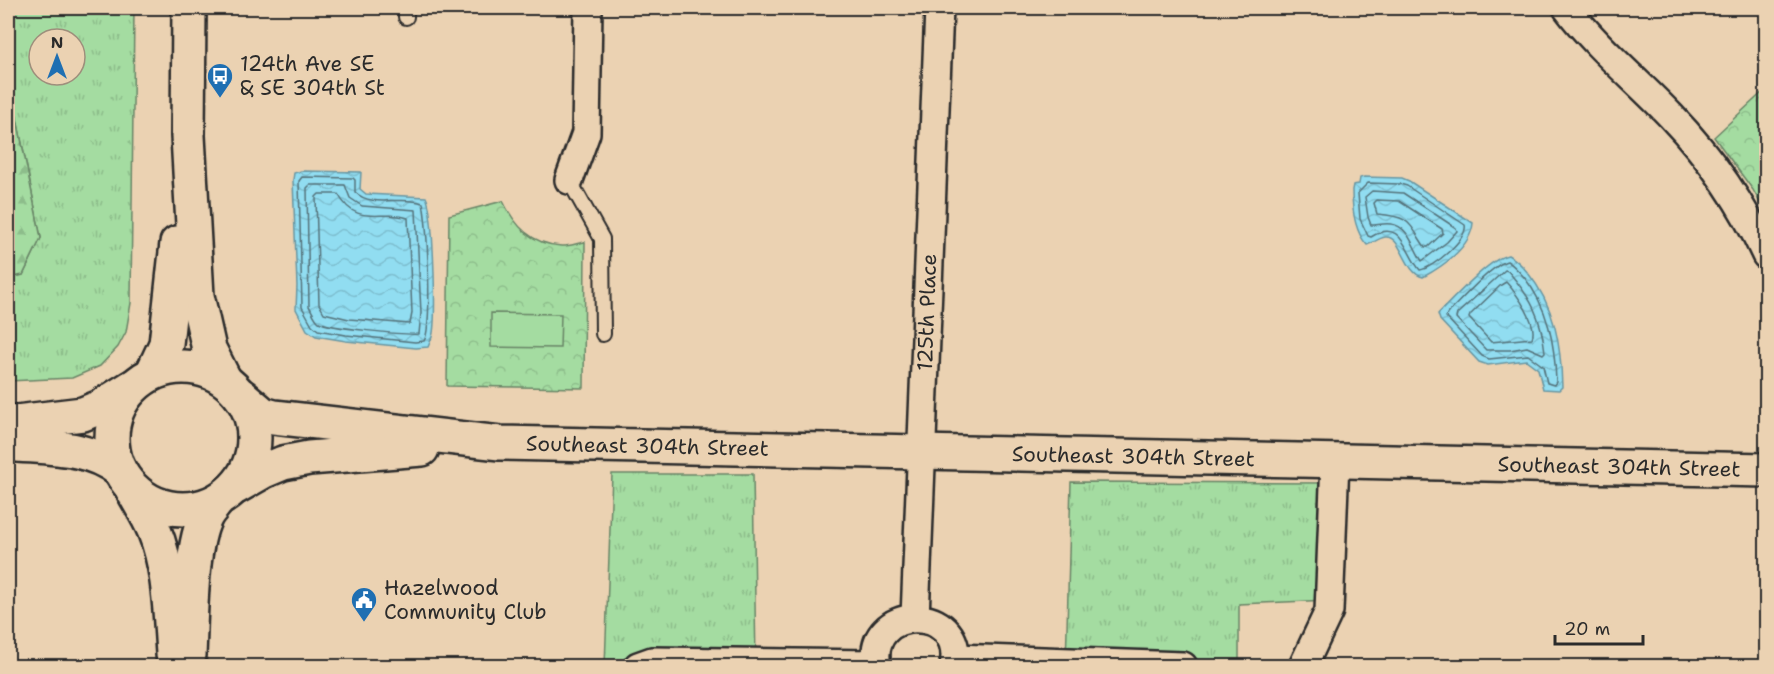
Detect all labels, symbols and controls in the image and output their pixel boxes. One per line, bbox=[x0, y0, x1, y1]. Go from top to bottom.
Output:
north arrow bbox=[27, 27, 87, 87]
text: N bbox=[51, 32, 63, 53]
place label: 124th Ave SE & SE 304th St bbox=[240, 50, 385, 102]
bus stop icon: 124th Ave SE & SE 304th St bbox=[205, 61, 235, 99]
street label: 125th Place bbox=[911, 253, 943, 372]
street label: Southeast 304th Street bbox=[526, 430, 769, 463]
street label: Southeast 304th Street bbox=[1012, 440, 1255, 473]
street label: Southeast 304th Street bbox=[1497, 450, 1741, 483]
place label: Hazelwood Community Club bbox=[384, 574, 547, 626]
public building icon: Hazelwood Community Club bbox=[349, 585, 379, 623]
scale bar bbox=[1555, 608, 1644, 646]
text: 20 m bbox=[1564, 617, 1610, 641]

